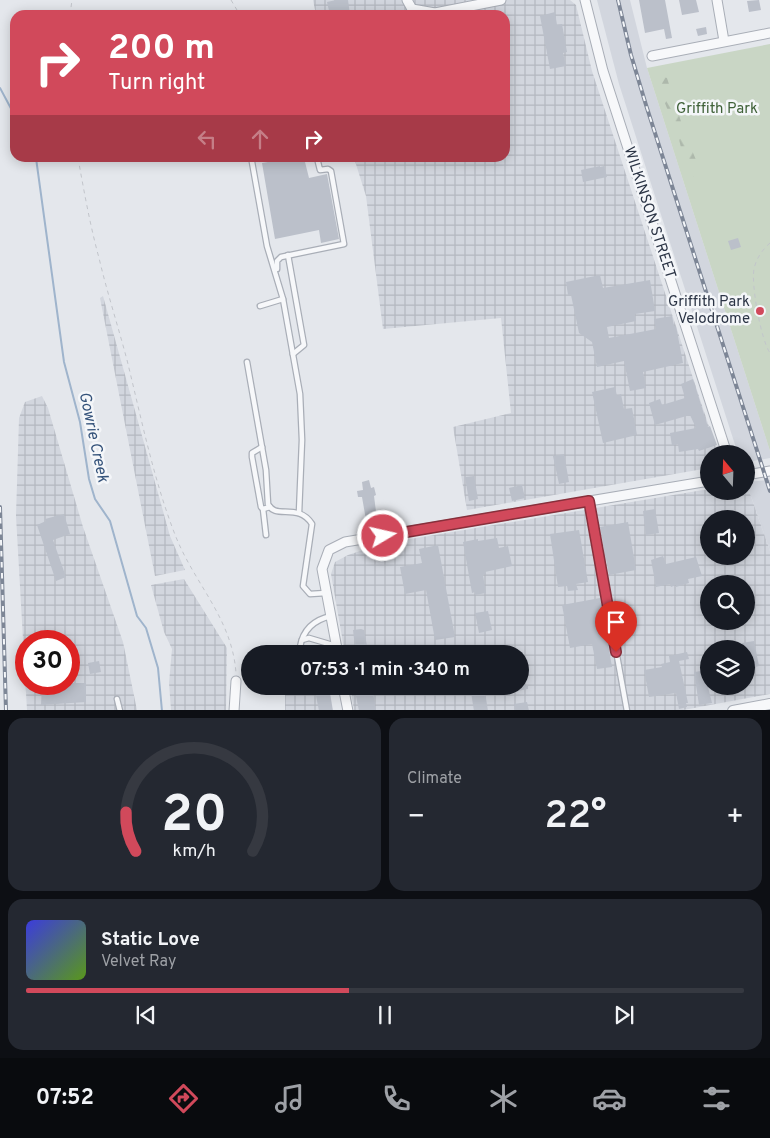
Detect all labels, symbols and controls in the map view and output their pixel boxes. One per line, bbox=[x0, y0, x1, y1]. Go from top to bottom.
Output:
text: 200 m bbox=[108, 27, 215, 71]
icon: right bbox=[25, 30, 90, 95]
text: Turn right bbox=[108, 70, 205, 97]
park label: Griffith Park bbox=[676, 100, 758, 119]
icon: left bbox=[193, 125, 221, 153]
icon: ahead bbox=[246, 125, 274, 153]
icon: right bbox=[299, 125, 327, 153]
street label: WILKINSON STREET bbox=[619, 145, 679, 281]
place label: Griffith Park Velodrome bbox=[668, 293, 750, 329]
marker: Griffith Park Velodrome bbox=[754, 305, 766, 317]
water label: Gowrie Creek bbox=[74, 390, 113, 485]
north arrow bbox=[700, 445, 755, 500]
map controls bbox=[700, 445, 755, 695]
position arrow bbox=[356, 509, 408, 561]
button: sound bbox=[700, 510, 755, 565]
button: search bbox=[700, 575, 755, 630]
pin bbox=[595, 601, 637, 652]
icon: arrive bbox=[602, 608, 630, 636]
speed limit sign: 30 bbox=[15, 630, 80, 695]
button: layers bbox=[700, 640, 755, 695]
text: 07:53 · 1 min · 340 m bbox=[300, 658, 470, 682]
text: Climate bbox=[407, 769, 462, 789]
text: 20 bbox=[162, 784, 228, 850]
text: 22° bbox=[544, 793, 607, 842]
text: − bbox=[407, 800, 425, 836]
text: + bbox=[726, 800, 744, 836]
text: km/h bbox=[173, 840, 216, 863]
text: Static Love bbox=[101, 928, 200, 952]
text: Velvet Ray bbox=[101, 952, 176, 972]
icon: previous bbox=[132, 1001, 160, 1029]
icon: pause bbox=[371, 1001, 399, 1029]
icon: next bbox=[610, 1001, 638, 1029]
icon: directions bbox=[166, 1081, 201, 1116]
icon: music bbox=[272, 1081, 307, 1116]
icon: phone bbox=[379, 1081, 414, 1116]
icon: climate bbox=[486, 1081, 521, 1116]
icon: car bbox=[592, 1081, 627, 1116]
icon: filters bbox=[699, 1081, 734, 1116]
text: 07:52 bbox=[36, 1085, 94, 1112]

